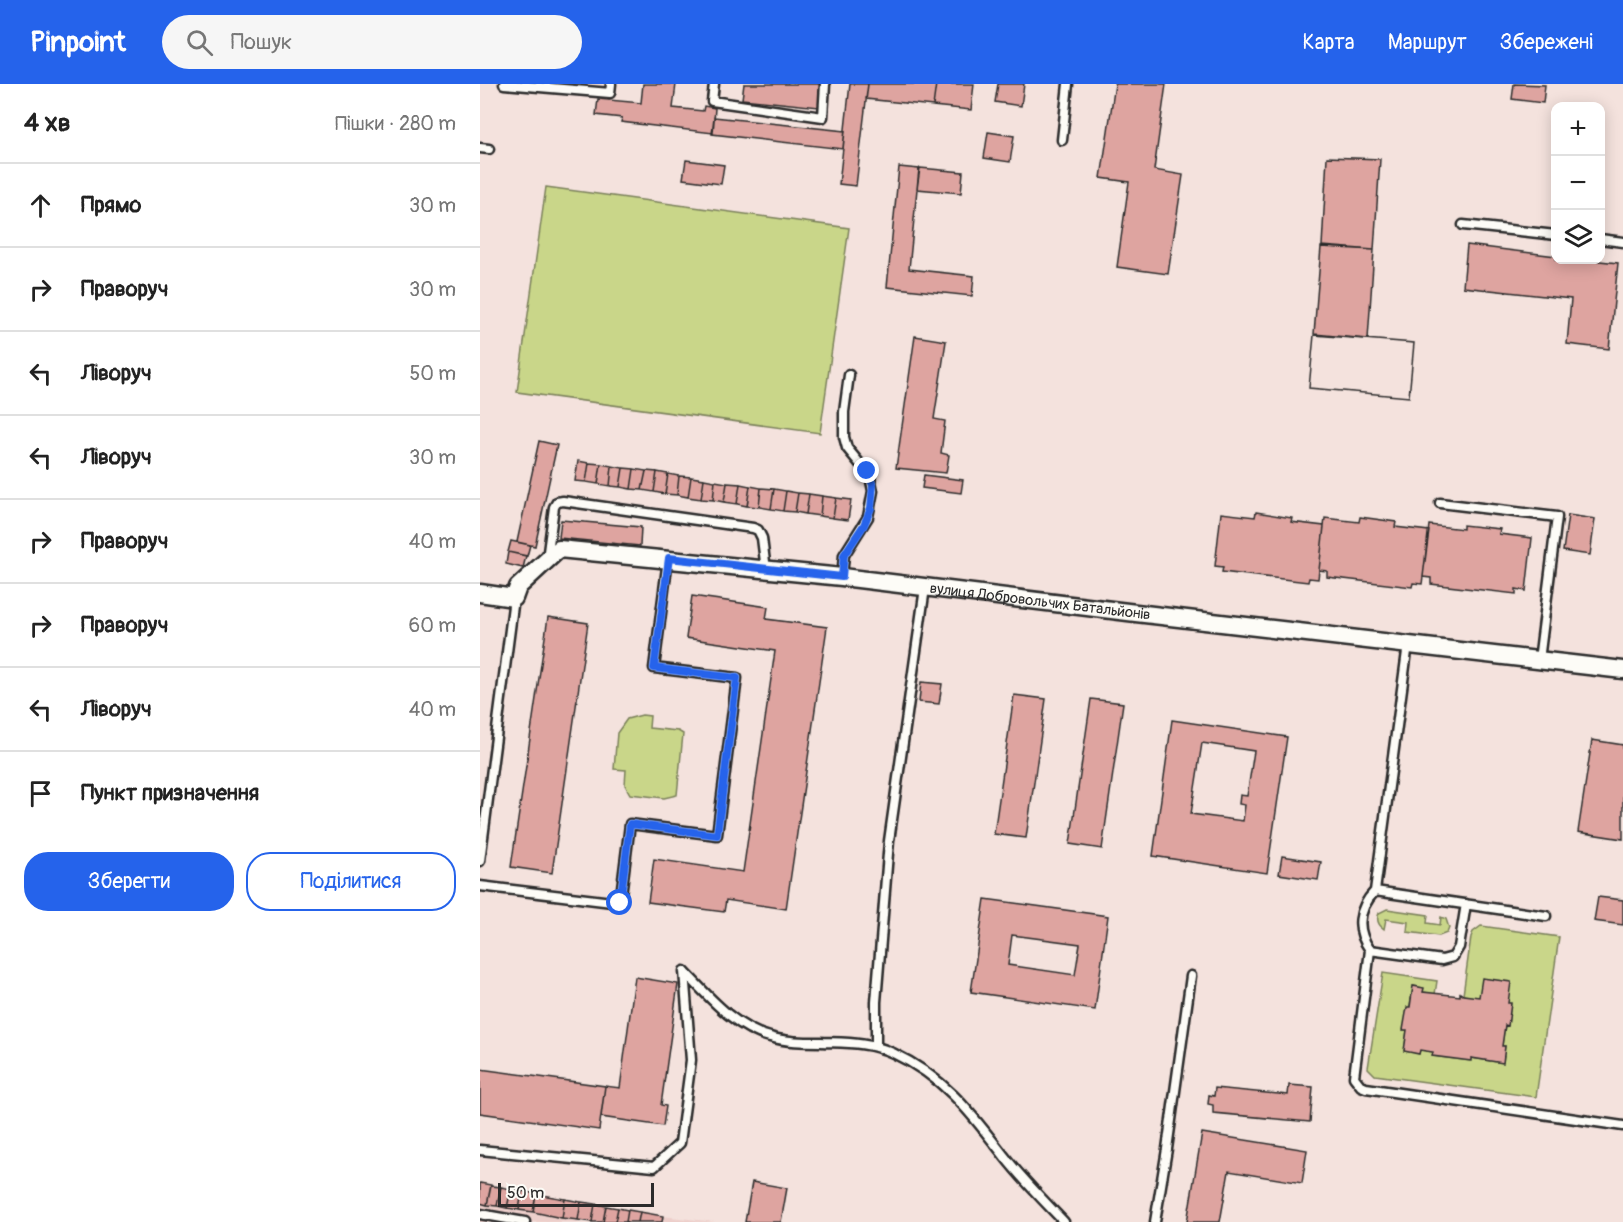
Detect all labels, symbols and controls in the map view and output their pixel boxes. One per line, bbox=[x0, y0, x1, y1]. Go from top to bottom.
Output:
search box bbox=[162, 15, 582, 69]
text: Pinpoint bbox=[30, 25, 126, 60]
icon: search bbox=[183, 26, 216, 59]
text: Пошук bbox=[231, 28, 292, 56]
text: Карта bbox=[1303, 29, 1355, 56]
text: Маршрут bbox=[1388, 29, 1467, 56]
text: Збережені bbox=[1500, 29, 1593, 56]
map controls bbox=[1551, 102, 1605, 264]
button: + bbox=[1551, 102, 1605, 156]
text: 4 хв bbox=[24, 107, 71, 139]
text: Пішки · 280 m bbox=[335, 111, 456, 136]
button: − bbox=[1551, 156, 1605, 210]
icon: ahead bbox=[24, 189, 57, 222]
text: Прямо bbox=[81, 191, 141, 219]
text: 30 m bbox=[409, 193, 456, 218]
button: layers bbox=[1551, 210, 1605, 264]
icon: right bbox=[24, 273, 57, 306]
text: Праворуч bbox=[81, 275, 168, 303]
text: 30 m bbox=[409, 277, 456, 302]
icon: left bbox=[24, 357, 57, 390]
text: Ліворуч bbox=[81, 359, 152, 387]
text: 50 m bbox=[409, 361, 456, 386]
icon: left bbox=[24, 441, 57, 474]
text: Ліворуч bbox=[81, 443, 152, 471]
text: 30 m bbox=[409, 445, 456, 470]
route end bbox=[853, 457, 879, 483]
icon: right bbox=[24, 525, 57, 558]
text: Праворуч bbox=[81, 527, 168, 555]
text: 40 m bbox=[409, 529, 456, 554]
street label: вулиця Добровольчих Батальйонів bbox=[929, 579, 1152, 625]
icon: right bbox=[24, 609, 57, 642]
text: Праворуч bbox=[81, 611, 168, 639]
text: 60 m bbox=[409, 613, 456, 638]
icon: left bbox=[24, 693, 57, 726]
text: Ліворуч bbox=[81, 695, 152, 723]
text: 40 m bbox=[409, 697, 456, 722]
icon: arrive bbox=[24, 777, 57, 810]
text: Пункт призначення bbox=[81, 779, 259, 807]
button: Зберегти bbox=[24, 852, 234, 911]
button: Поділитися bbox=[246, 852, 456, 911]
route start bbox=[606, 889, 632, 915]
scale bar bbox=[498, 1180, 654, 1208]
text: 50 m bbox=[507, 1183, 544, 1203]

